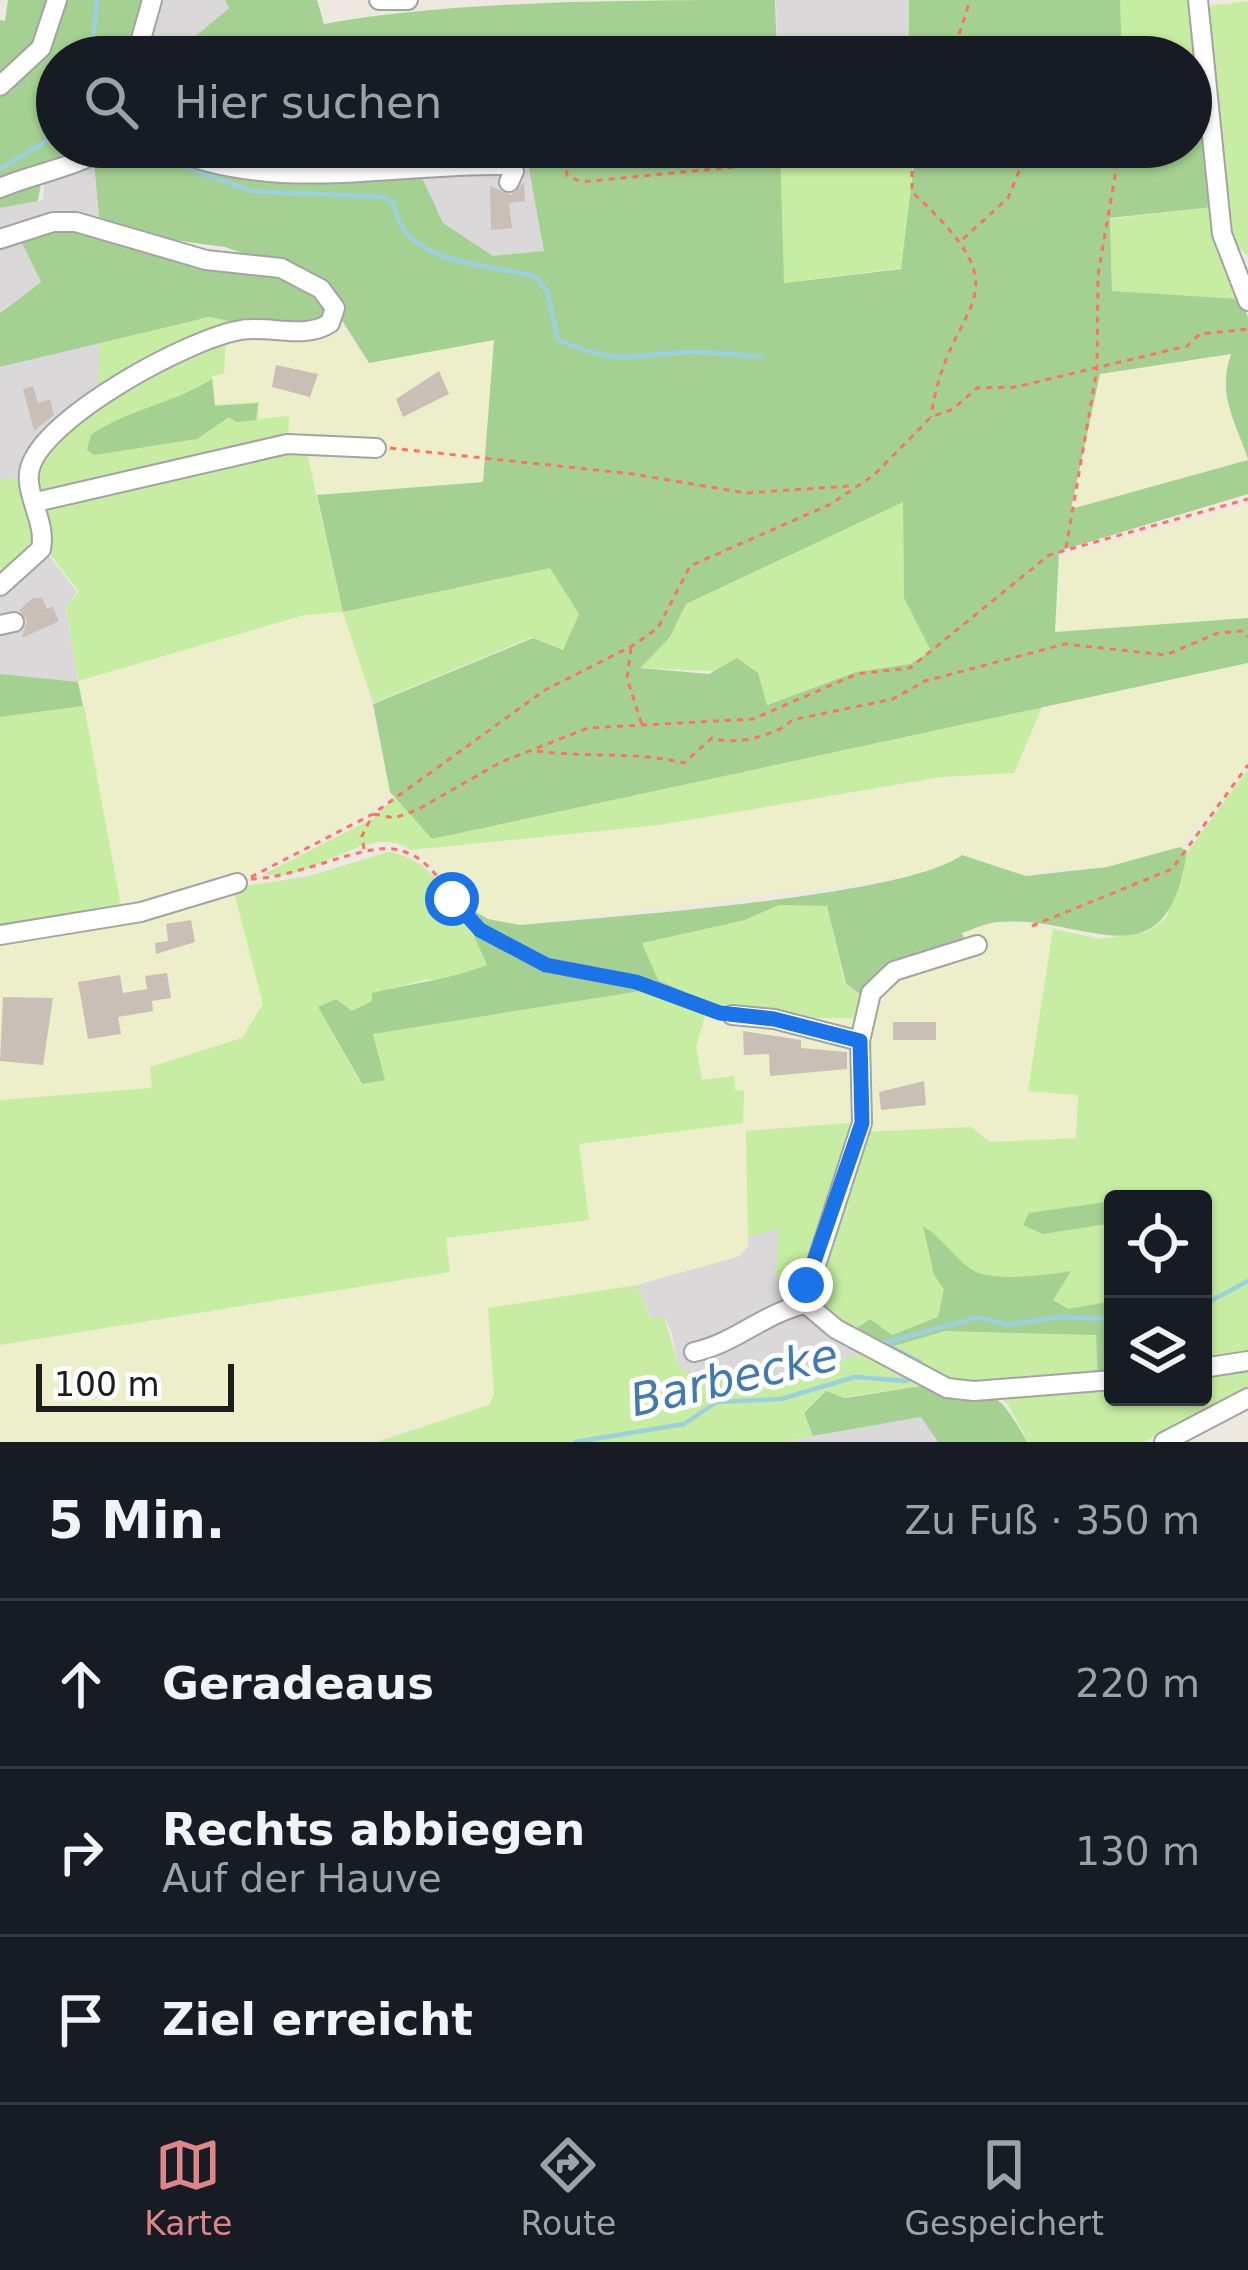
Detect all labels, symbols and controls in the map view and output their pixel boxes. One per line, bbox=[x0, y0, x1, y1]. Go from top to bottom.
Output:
search box bbox=[36, 36, 1212, 168]
icon: search bbox=[78, 69, 144, 135]
text: Hier suchen bbox=[174, 76, 442, 129]
route start bbox=[425, 872, 479, 926]
map controls bbox=[1104, 1190, 1212, 1406]
button: locate bbox=[1104, 1190, 1212, 1298]
route end bbox=[779, 1258, 833, 1312]
button: layers bbox=[1104, 1298, 1212, 1406]
water label: Barbecke bbox=[625, 1328, 843, 1427]
scale bar bbox=[36, 1358, 234, 1411]
text: 100 m bbox=[54, 1365, 160, 1404]
text: 5 Min. bbox=[48, 1491, 225, 1550]
text: Zu Fuß · 350 m bbox=[905, 1498, 1200, 1543]
icon: ahead bbox=[48, 1651, 114, 1717]
text: Geradeaus bbox=[162, 1657, 434, 1710]
text: 220 m bbox=[1075, 1661, 1200, 1706]
text: Rechts abbiegen bbox=[162, 1803, 585, 1856]
icon: right bbox=[48, 1819, 114, 1885]
text: 130 m bbox=[1075, 1829, 1200, 1874]
text: Auf der Hauve bbox=[162, 1856, 442, 1901]
icon: arrive bbox=[48, 1987, 114, 2053]
text: Ziel erreicht bbox=[162, 1993, 473, 2046]
tab: Karte bbox=[144, 2132, 232, 2243]
tab: Route bbox=[520, 2132, 616, 2243]
tab: Gespeichert bbox=[905, 2132, 1104, 2243]

